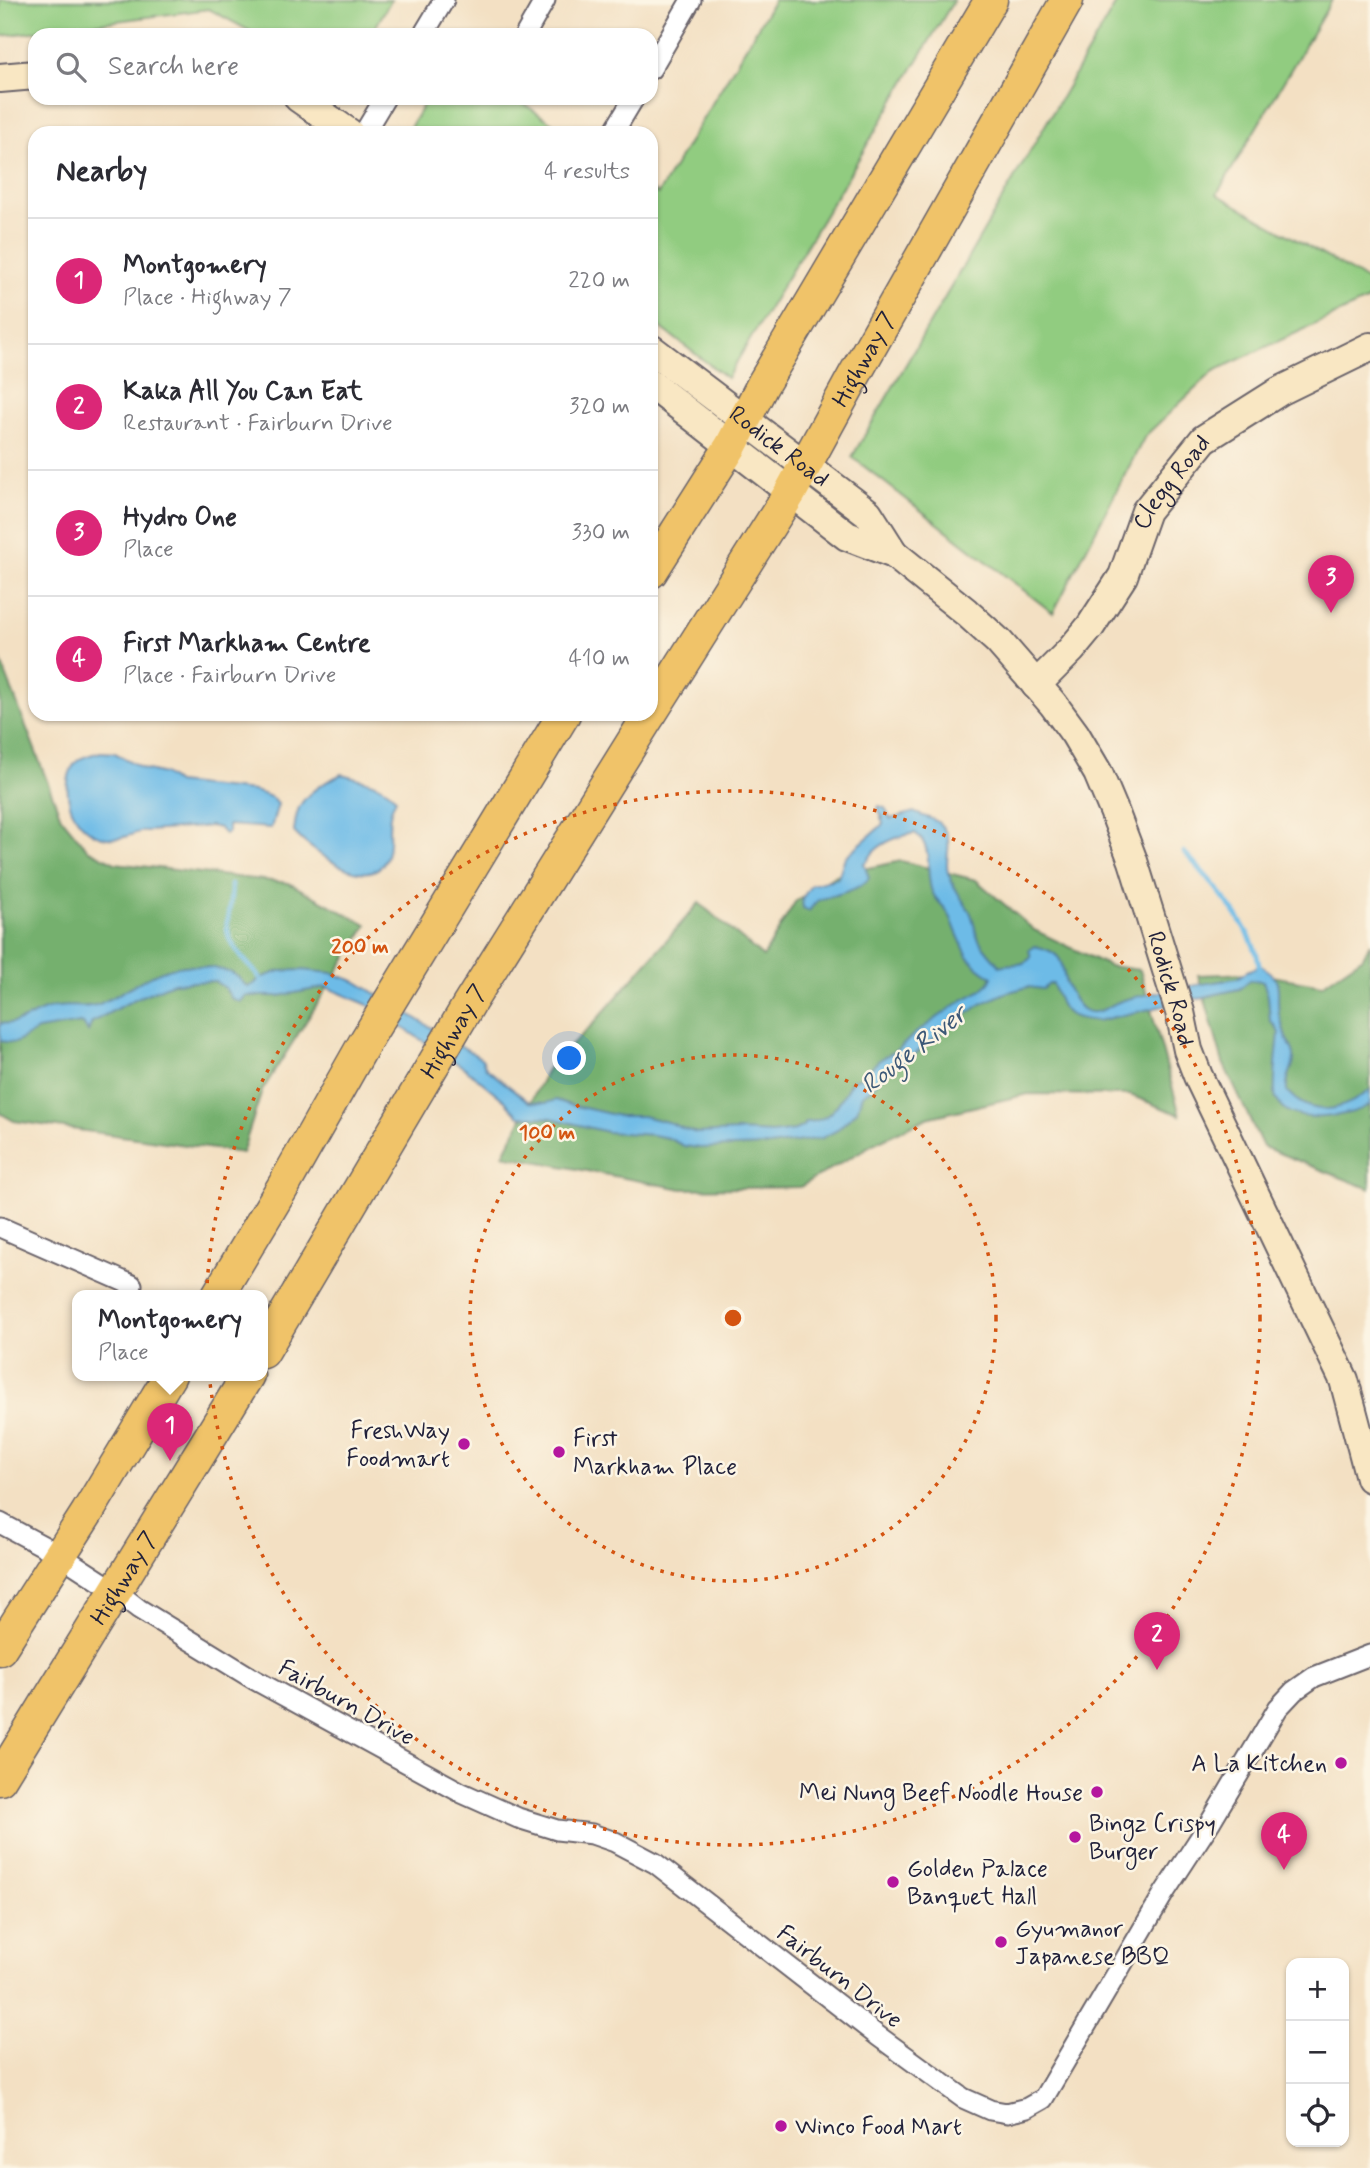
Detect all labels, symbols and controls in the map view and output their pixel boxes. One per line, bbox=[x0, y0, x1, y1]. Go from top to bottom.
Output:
search box bbox=[28, 28, 658, 105]
icon: search bbox=[52, 48, 90, 86]
text: Search here bbox=[108, 50, 239, 84]
text: Nearby bbox=[56, 152, 147, 191]
text: 4 results bbox=[544, 157, 630, 187]
text: Montgomery bbox=[123, 249, 267, 283]
text: 1 bbox=[74, 266, 84, 296]
text: 220 m bbox=[568, 266, 630, 296]
text: Place · Highway 7 bbox=[123, 283, 292, 313]
street label: Highway 7 bbox=[826, 307, 904, 413]
text: Kaka All You Can Eat bbox=[123, 375, 363, 409]
text: 2 bbox=[73, 392, 85, 422]
text: 320 m bbox=[569, 392, 630, 422]
street label: Rodick Road bbox=[722, 399, 835, 495]
text: Restaurant · Fairburn Drive bbox=[123, 409, 393, 439]
street label: Clegg Road bbox=[1127, 429, 1218, 534]
text: Hydro One bbox=[123, 501, 237, 535]
text: 3 bbox=[74, 518, 84, 548]
text: 330 m bbox=[572, 518, 630, 548]
text: Place bbox=[123, 535, 174, 565]
pin: 3 bbox=[1308, 555, 1354, 613]
text: First Markham Centre bbox=[123, 627, 371, 661]
text: 4 bbox=[72, 644, 86, 674]
text: 410 m bbox=[568, 644, 630, 674]
text: Place · Fairburn Drive bbox=[123, 661, 336, 691]
street label: Rodick Road bbox=[1139, 928, 1201, 1049]
text: 200 m bbox=[331, 933, 389, 961]
street label: Highway 7 bbox=[414, 979, 495, 1085]
water label: Rouge River bbox=[854, 997, 978, 1105]
your location bbox=[552, 1041, 586, 1075]
text: 100 m bbox=[519, 1119, 575, 1147]
popup bbox=[72, 1290, 268, 1381]
text: Montgomery bbox=[98, 1304, 242, 1338]
centre of rings bbox=[721, 1306, 745, 1330]
text: Place bbox=[98, 1338, 149, 1368]
pin: 1 bbox=[147, 1403, 193, 1461]
place label: FreshWay Foodmart bbox=[346, 1416, 450, 1475]
place label: First Markham Place bbox=[573, 1424, 737, 1483]
marker: FreshWay Foodmart bbox=[456, 1436, 472, 1452]
marker: First Markham Place bbox=[551, 1444, 567, 1460]
street label: Highway 7 bbox=[84, 1526, 165, 1631]
pin: 2 bbox=[1134, 1612, 1180, 1670]
street label: Fairburn Drive bbox=[273, 1653, 420, 1754]
place label: A La Kitchen bbox=[1191, 1749, 1327, 1780]
marker: A La Kitchen bbox=[1333, 1755, 1349, 1771]
place label: Mei Nung Beef Noodle House bbox=[799, 1778, 1083, 1811]
marker: Mei Nung Beef Noodle House bbox=[1089, 1784, 1105, 1800]
place label: Bingz Crispy Burger bbox=[1089, 1809, 1216, 1870]
pin: 4 bbox=[1261, 1812, 1307, 1870]
marker: Bingz Crispy Burger bbox=[1067, 1829, 1083, 1845]
place label: Golden Palace Banquet Hall bbox=[907, 1854, 1048, 1913]
marker: Golden Palace Banquet Hall bbox=[885, 1874, 901, 1890]
place label: Gyumanor Japanese BBQ bbox=[1015, 1914, 1170, 1973]
street label: Fairburn Drive bbox=[770, 1918, 908, 2036]
marker: Gyumanor Japanese BBQ bbox=[993, 1934, 1009, 1950]
map controls bbox=[1286, 1958, 1349, 2147]
button: + bbox=[1286, 1958, 1349, 2021]
button: − bbox=[1286, 2021, 1349, 2084]
button: locate bbox=[1286, 2084, 1349, 2147]
place label: Winco Food Mart bbox=[795, 2112, 962, 2143]
marker: Winco Food Mart bbox=[773, 2118, 789, 2134]

